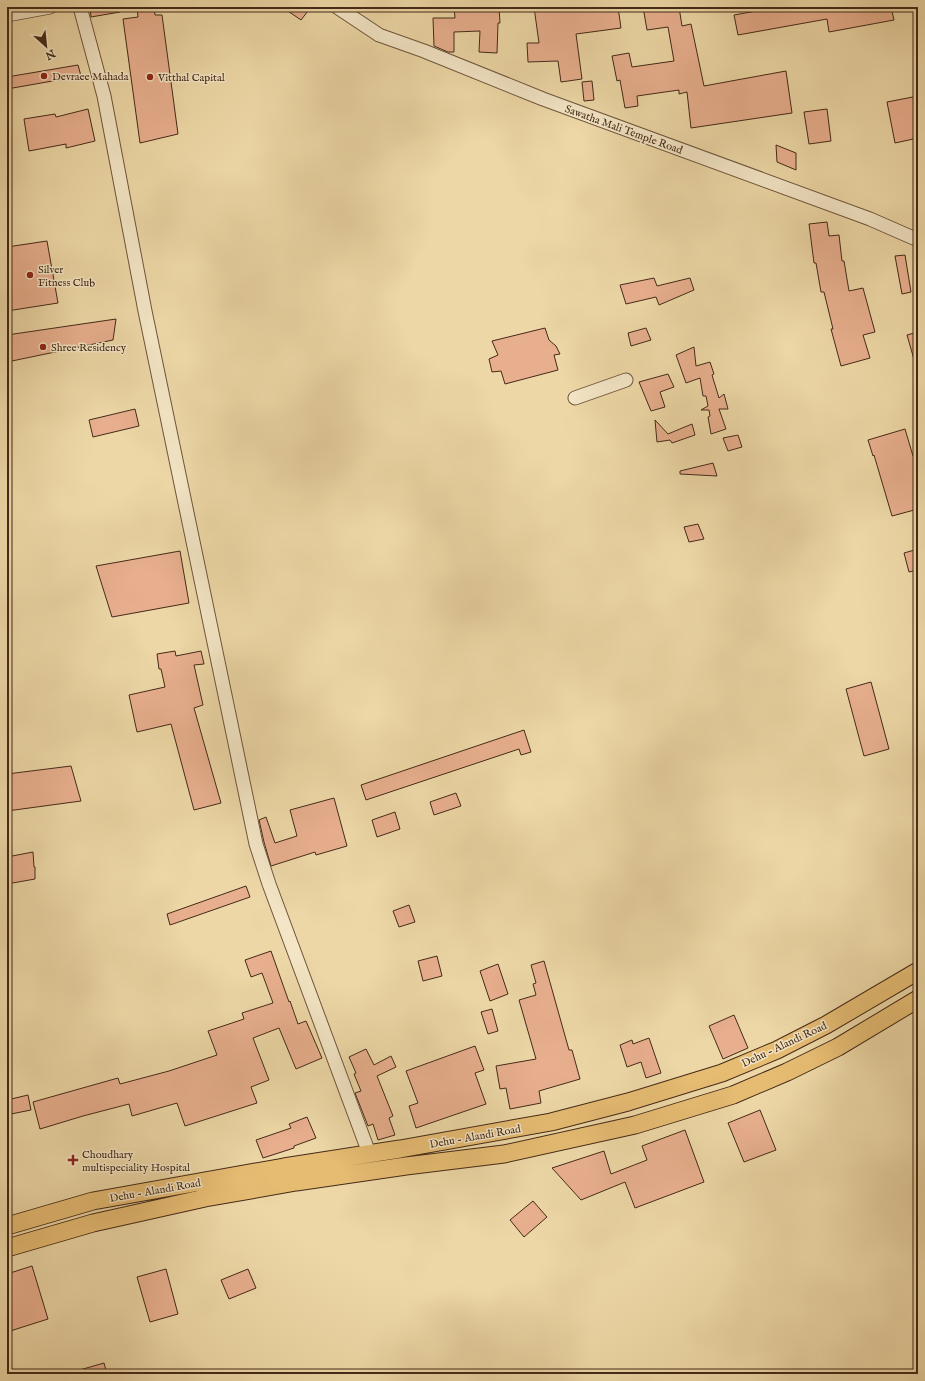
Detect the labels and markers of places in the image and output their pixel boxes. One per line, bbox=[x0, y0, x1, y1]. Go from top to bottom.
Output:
place label: Devraee Mahada bbox=[52, 70, 129, 84]
marker: Devraee Mahada bbox=[39, 71, 49, 81]
place label: Vitthal Capital bbox=[157, 71, 225, 85]
marker: Vitthal Capital bbox=[145, 72, 155, 82]
place label: Silver Fitness Club bbox=[38, 263, 95, 290]
marker: Silver Fitness Club bbox=[25, 270, 35, 280]
place label: Shree Residency bbox=[51, 341, 127, 355]
marker: Shree Residency bbox=[38, 342, 48, 352]
place label: Choudhary multispeciality Hospital bbox=[82, 1148, 190, 1175]
marker: Choudhary multispeciality Hospital bbox=[67, 1154, 79, 1166]

